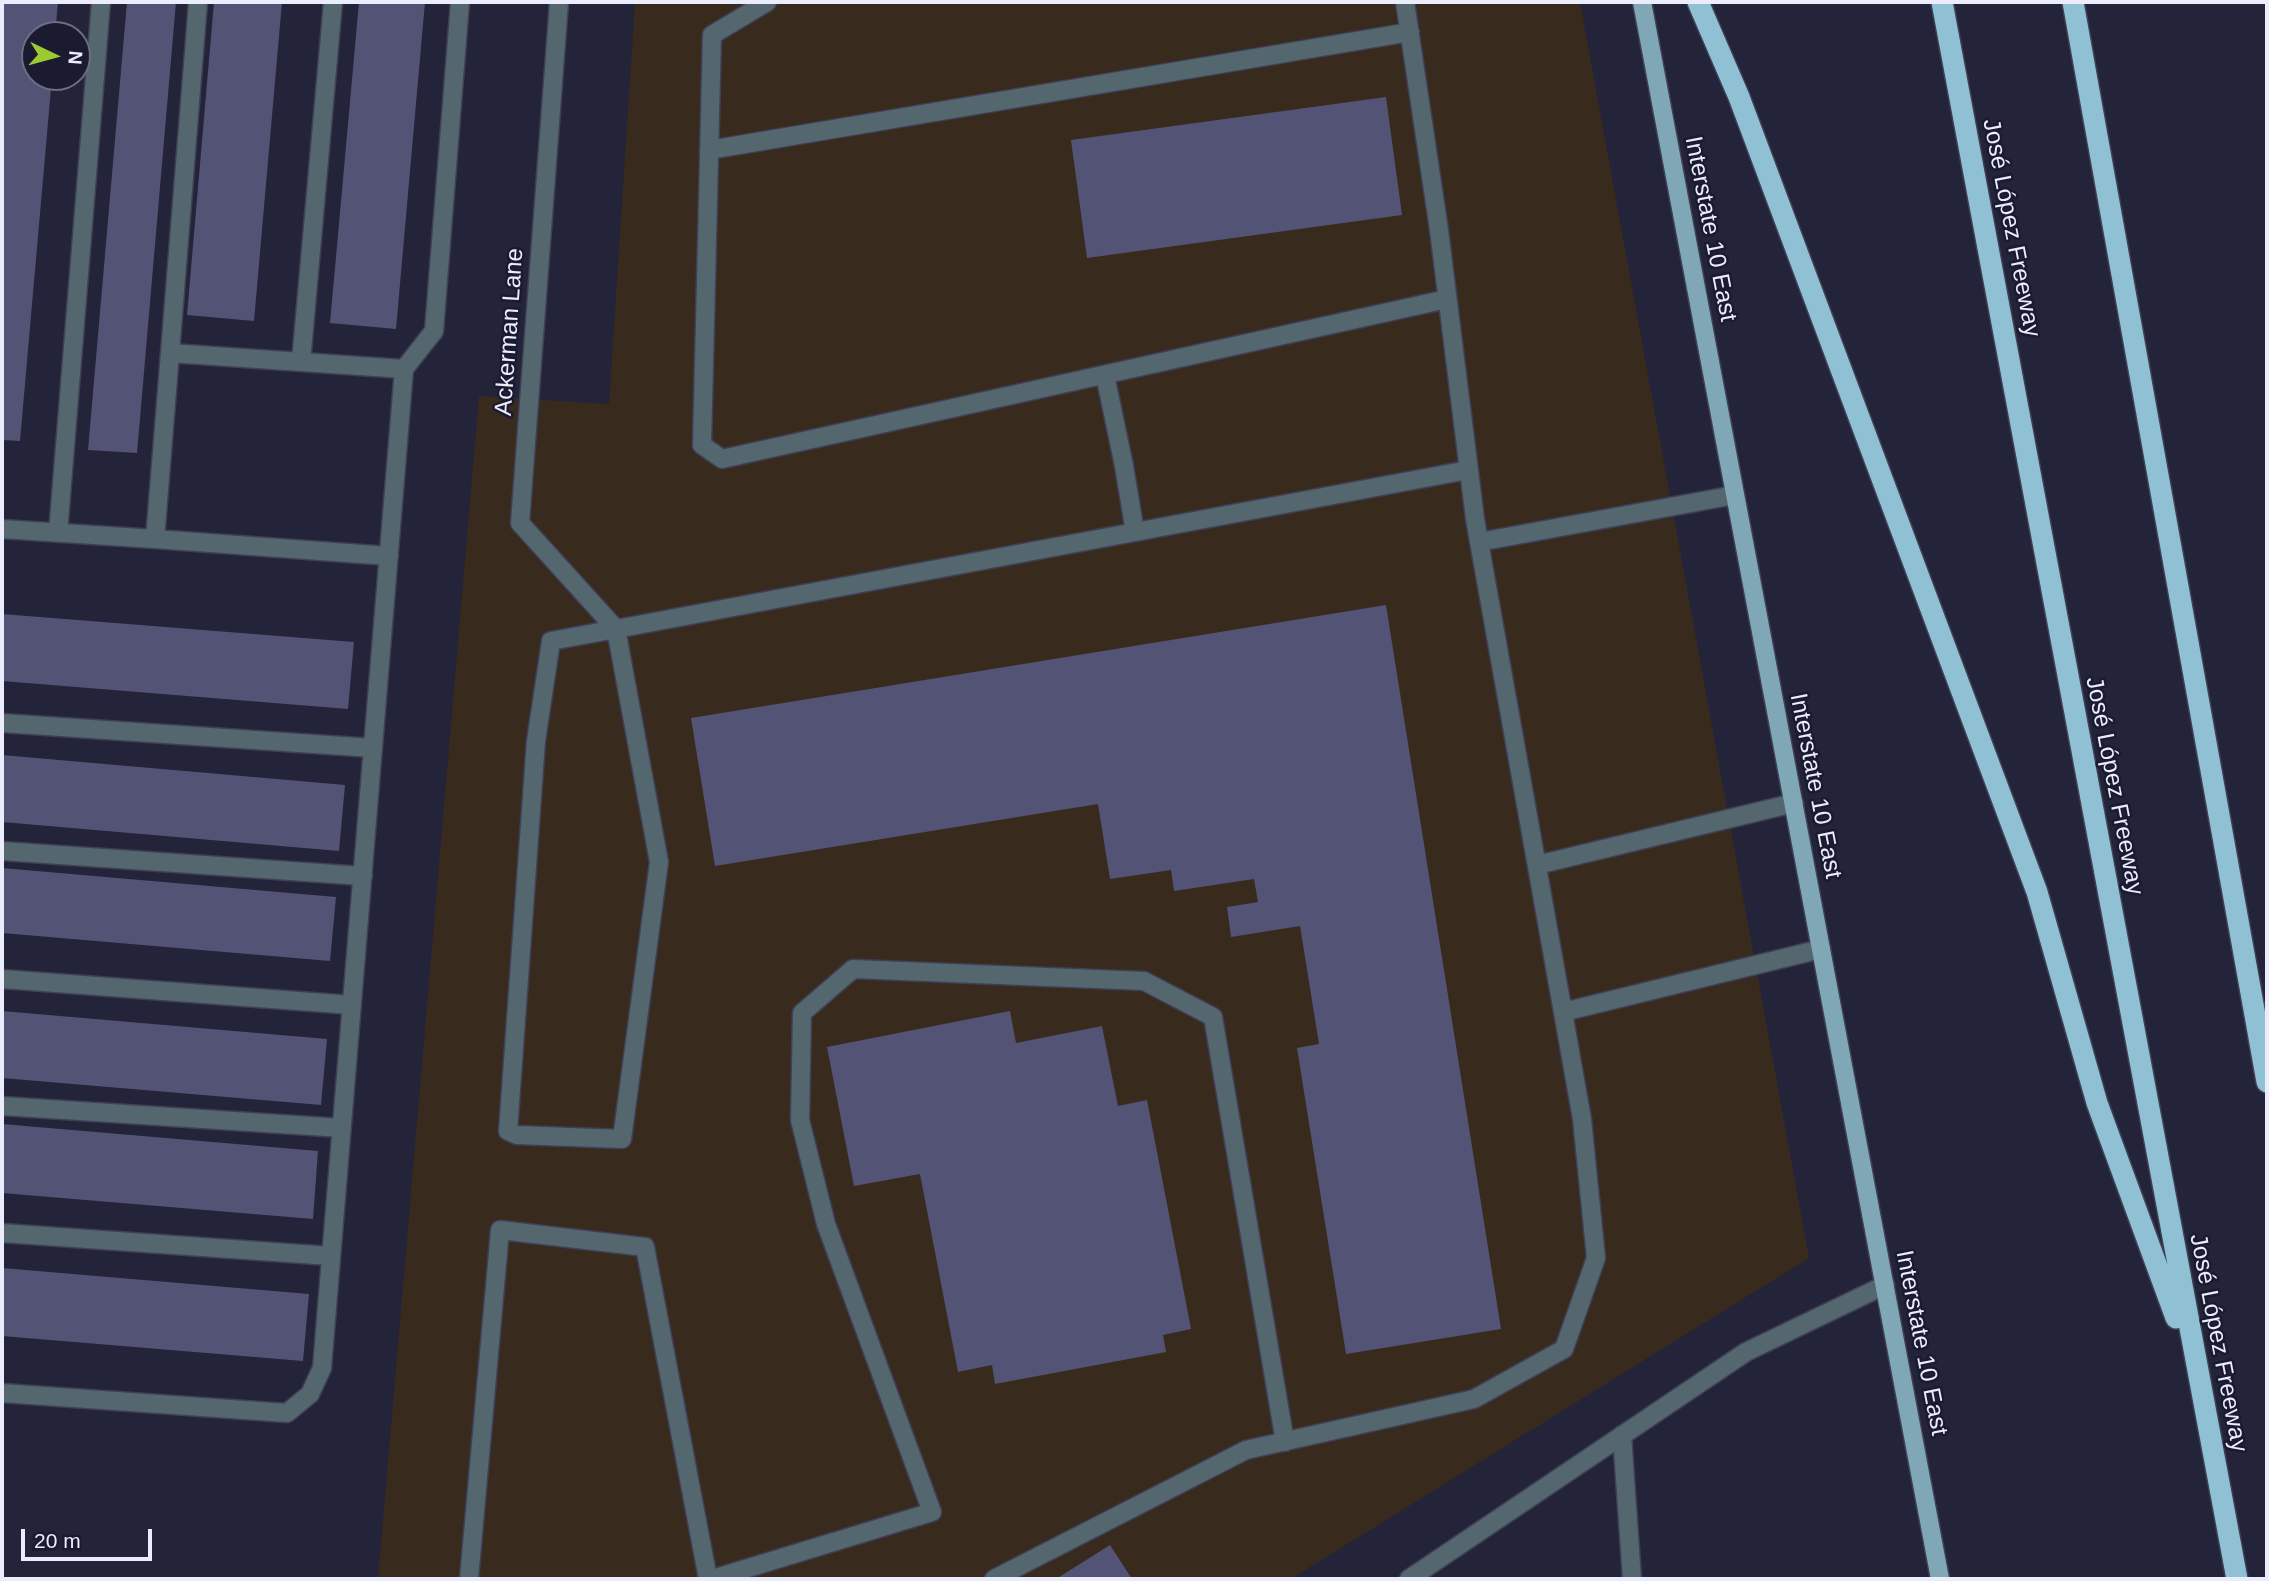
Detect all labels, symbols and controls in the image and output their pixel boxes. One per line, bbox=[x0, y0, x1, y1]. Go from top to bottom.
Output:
north arrow bbox=[21, 21, 91, 91]
text: N bbox=[64, 50, 86, 65]
street label: José López Freeway bbox=[1976, 117, 2046, 339]
street label: Interstate 10 East bbox=[1678, 134, 1742, 324]
street label: Ackerman Lane bbox=[490, 247, 530, 417]
street label: José López Freeway bbox=[2079, 675, 2149, 897]
street label: Interstate 10 East bbox=[1783, 691, 1847, 881]
street label: José López Freeway bbox=[2183, 1232, 2253, 1454]
street label: Interstate 10 East bbox=[1889, 1248, 1953, 1438]
scale bar bbox=[24, 1514, 156, 1558]
text: 20 m bbox=[34, 1529, 81, 1552]

